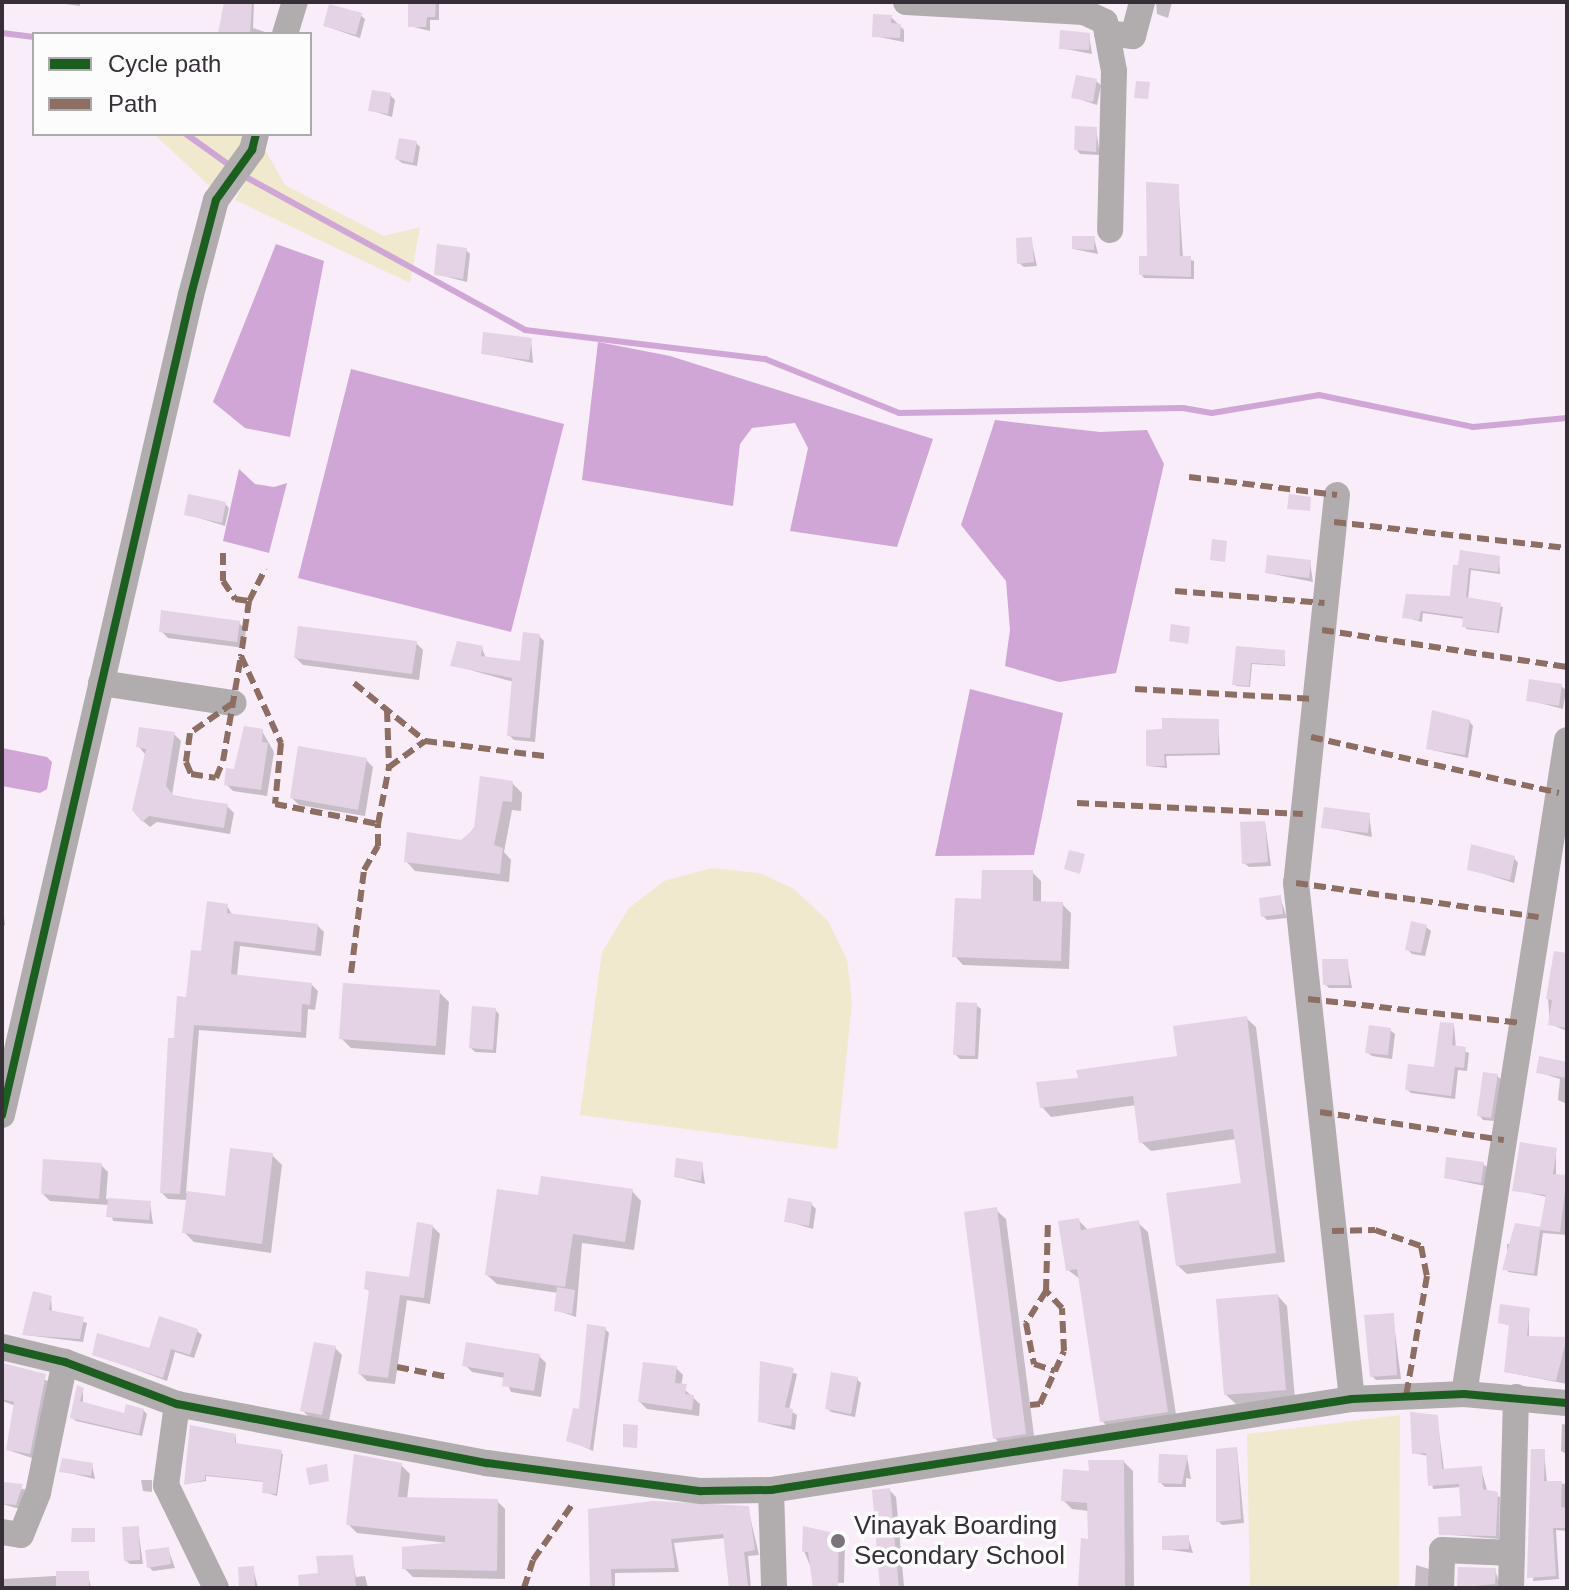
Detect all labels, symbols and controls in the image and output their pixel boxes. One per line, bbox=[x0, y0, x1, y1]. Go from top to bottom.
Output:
legend bbox=[32, 32, 312, 136]
text: Cycle path bbox=[108, 50, 221, 77]
text: Path bbox=[108, 90, 157, 117]
place label: Vinayak Boarding Secondary School bbox=[854, 1510, 1065, 1572]
marker: Vinayak Boarding Secondary School bbox=[829, 1532, 847, 1550]

